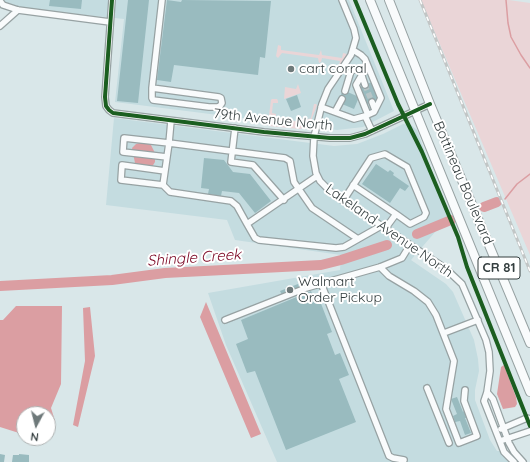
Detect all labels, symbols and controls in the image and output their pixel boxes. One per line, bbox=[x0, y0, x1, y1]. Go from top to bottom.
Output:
place label: cart corral bbox=[299, 61, 367, 77]
marker: cart corral bbox=[286, 64, 296, 74]
street label: 79th Avenue North bbox=[212, 105, 334, 135]
street label: Bottineau Boulevard bbox=[429, 119, 497, 247]
street label: Lakeland Avenue North bbox=[322, 181, 456, 281]
water label: Shingle Creek bbox=[146, 246, 242, 270]
road number: CR 81 bbox=[478, 257, 520, 279]
place label: Walmart Order Pickup bbox=[298, 274, 382, 306]
marker: Walmart Order Pickup bbox=[285, 285, 295, 295]
north arrow bbox=[16, 406, 56, 446]
text: N bbox=[30, 429, 40, 444]

